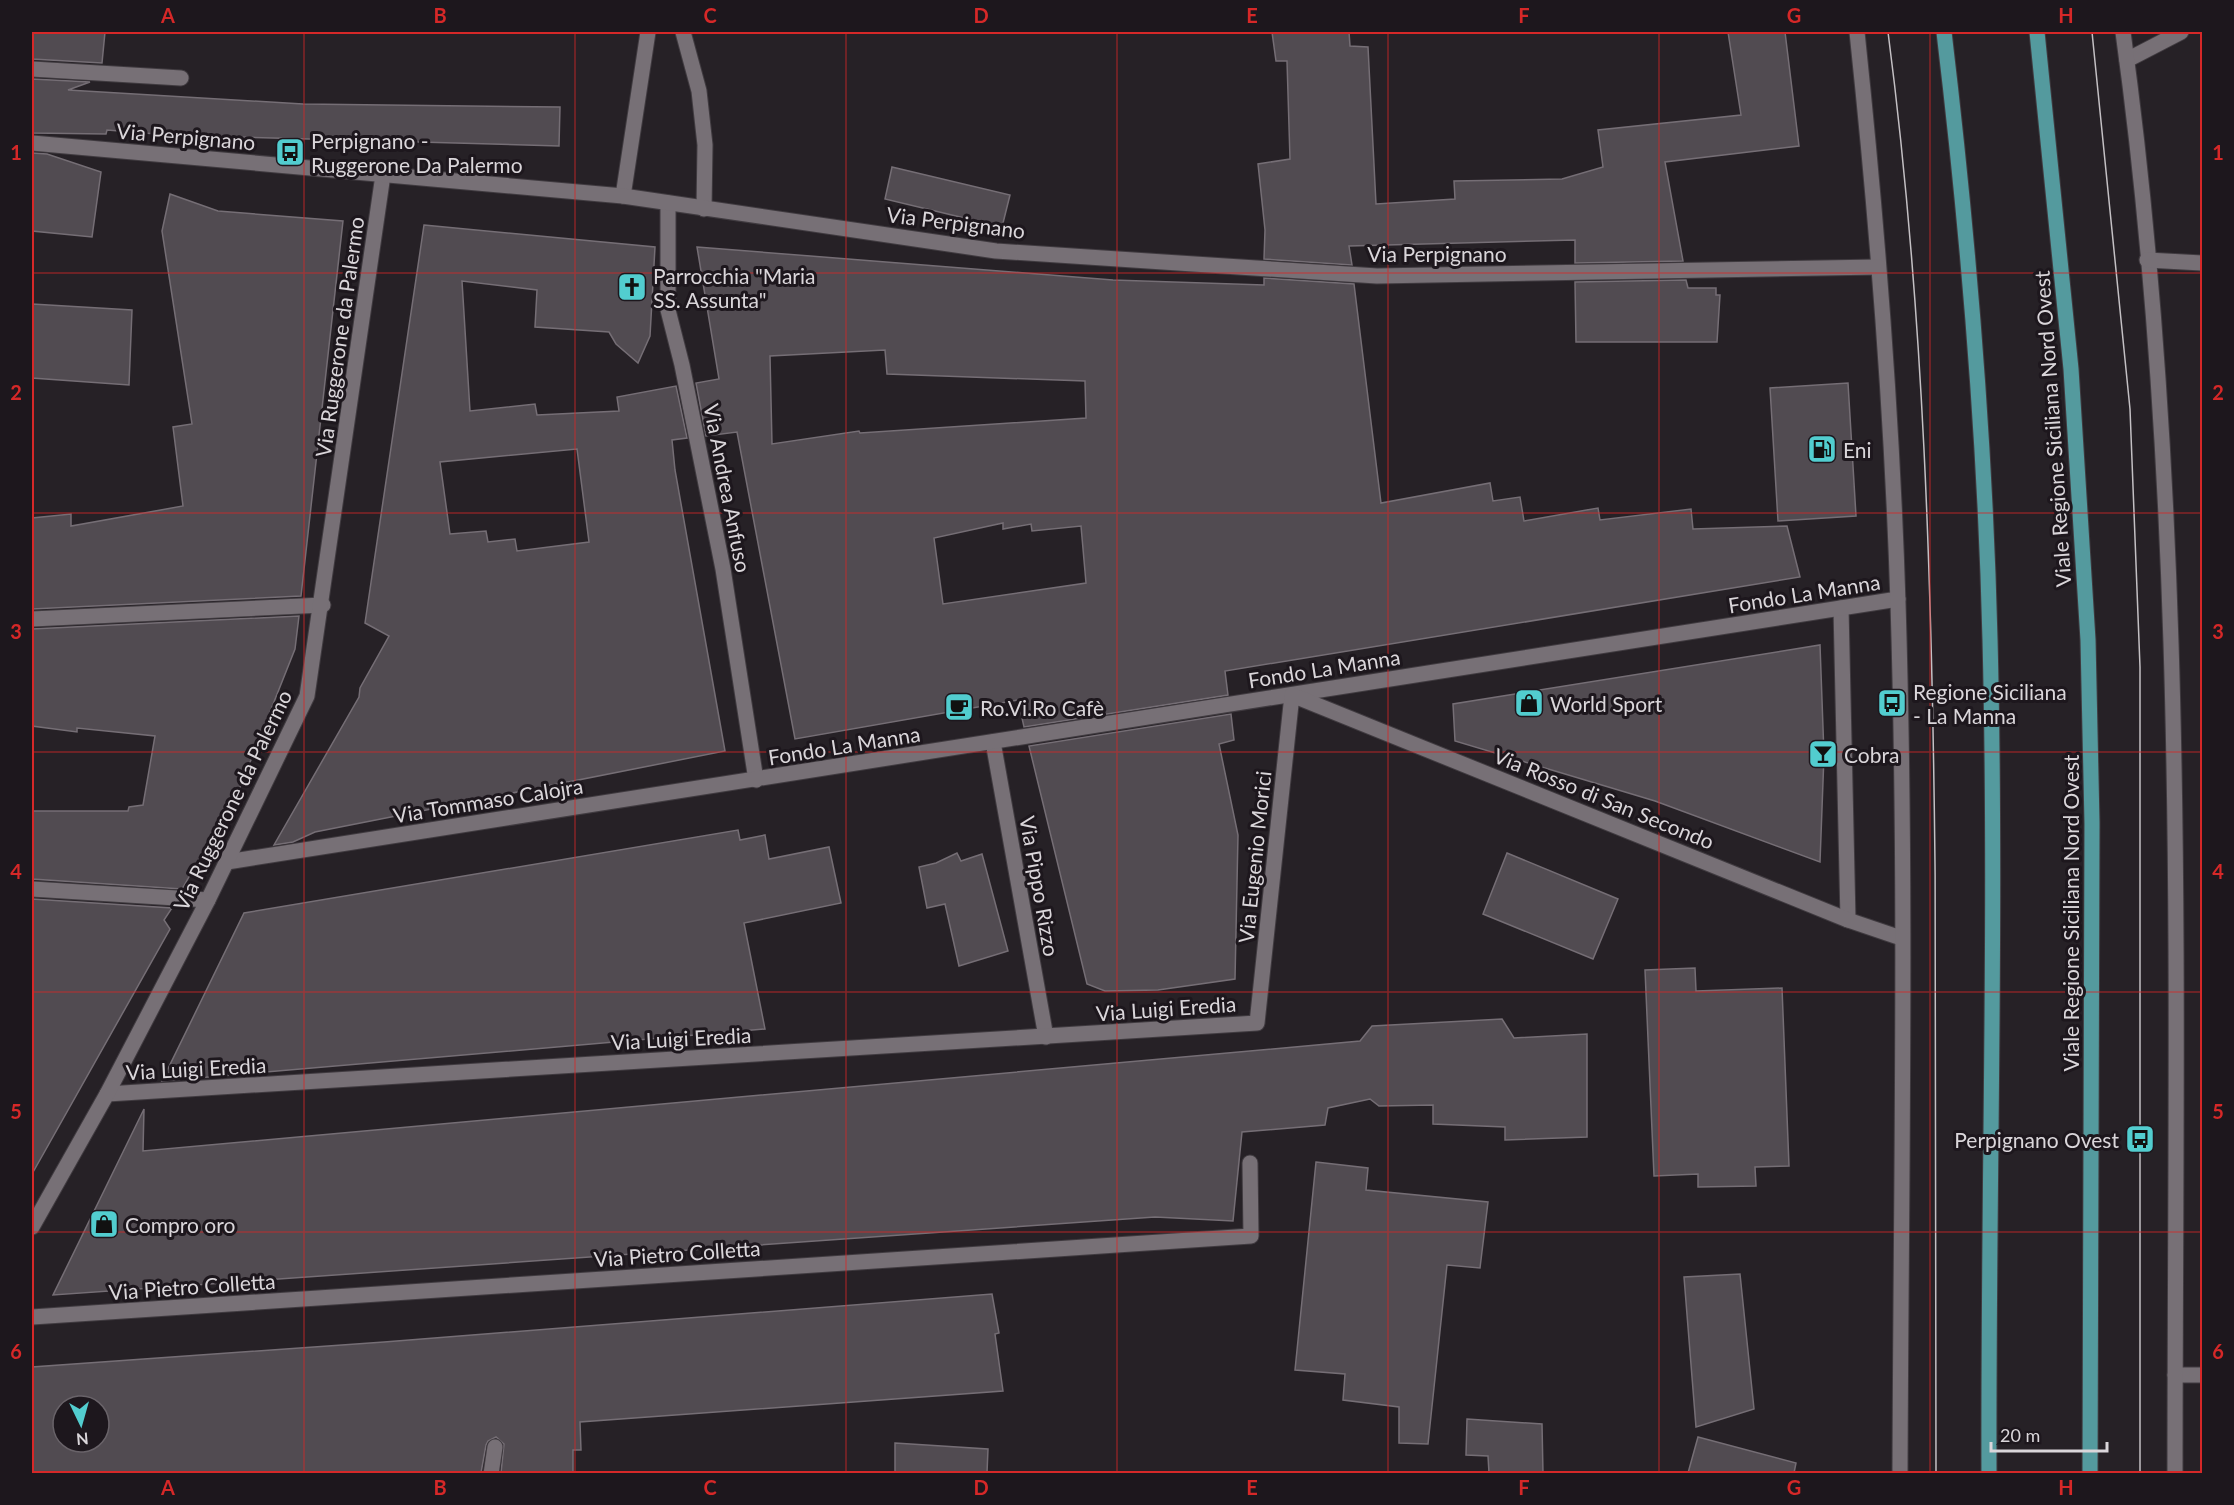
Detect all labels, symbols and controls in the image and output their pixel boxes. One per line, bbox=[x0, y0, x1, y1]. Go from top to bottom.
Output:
text: A bbox=[160, 3, 175, 27]
text: B bbox=[433, 3, 447, 27]
text: C bbox=[703, 3, 717, 27]
text: D bbox=[973, 3, 989, 27]
text: E bbox=[1246, 3, 1258, 27]
text: F bbox=[1518, 3, 1530, 27]
text: G bbox=[1787, 3, 1801, 27]
text: H bbox=[2058, 3, 2074, 27]
street label: Via Perpignano bbox=[115, 117, 257, 155]
place label: Perpignano - Ruggerone Da Palermo bbox=[311, 128, 523, 177]
bus stop icon: Perpignano - Ruggerone Da Palermo bbox=[274, 136, 306, 168]
text: 1 bbox=[10, 140, 22, 164]
text: 1 bbox=[2212, 140, 2224, 164]
street label: Via Perpignano bbox=[885, 201, 1027, 243]
street label: Via Ruggerone da Palermo bbox=[310, 215, 368, 459]
street label: Via Perpignano bbox=[1367, 241, 1507, 266]
place label: Parrocchia "Maria SS. Assunta" bbox=[653, 263, 815, 312]
street label: Viale Regione Siciliana Nord Ovest bbox=[2028, 269, 2076, 588]
church icon: Parrocchia "Maria SS. Assunta" bbox=[616, 271, 648, 303]
text: 2 bbox=[10, 380, 22, 404]
text: 2 bbox=[2212, 380, 2224, 404]
street label: Via Andrea Anfuso bbox=[699, 402, 757, 575]
fuel station icon: Eni bbox=[1806, 433, 1838, 465]
place label: Eni bbox=[1843, 437, 1872, 462]
street label: Fondo La Manna bbox=[1726, 569, 1882, 617]
text: 3 bbox=[10, 619, 22, 643]
text: 3 bbox=[2212, 619, 2224, 643]
street label: Fondo La Manna bbox=[1246, 644, 1402, 692]
place label: Regione Siciliana - La Manna bbox=[1913, 679, 2067, 728]
street label: Via Ruggerone da Palermo bbox=[168, 685, 296, 915]
shop icon: World Sport bbox=[1513, 687, 1545, 719]
bus stop icon: Regione Siciliana - La Manna bbox=[1876, 687, 1908, 719]
cafe icon: Ro.Vi.Ro Cafè bbox=[943, 691, 975, 723]
place label: World Sport bbox=[1550, 691, 1663, 716]
place label: Ro.Vi.Ro Cafè bbox=[980, 695, 1104, 720]
street label: Fondo La Manna bbox=[766, 721, 922, 769]
bar icon: Cobra bbox=[1807, 738, 1839, 770]
street label: Via Rosso di San Secondo bbox=[1490, 742, 1718, 854]
place label: Cobra bbox=[1844, 742, 1899, 767]
street label: Viale Regione Siciliana Nord Ovest bbox=[2058, 754, 2083, 1072]
street label: Via Eugenio Morici bbox=[1233, 770, 1275, 944]
street label: Via Tommaso Calojra bbox=[391, 773, 585, 827]
street label: Via Pippo Rizzo bbox=[1015, 814, 1065, 958]
text: 4 bbox=[10, 859, 22, 883]
text: 4 bbox=[2212, 859, 2224, 883]
street label: Via Luigi Eredia bbox=[1095, 991, 1237, 1025]
street label: Via Luigi Eredia bbox=[610, 1022, 752, 1054]
street label: Via Luigi Eredia bbox=[125, 1052, 267, 1084]
text: 5 bbox=[10, 1099, 22, 1123]
text: 5 bbox=[2212, 1099, 2224, 1123]
bus stop icon: Perpignano Ovest bbox=[2124, 1123, 2156, 1155]
place label: Perpignano Ovest bbox=[1954, 1127, 2119, 1152]
shop icon: Compro oro bbox=[88, 1208, 120, 1240]
place label: Compro oro bbox=[125, 1212, 235, 1237]
street label: Via Pietro Colletta bbox=[593, 1235, 761, 1271]
street label: Via Pietro Colletta bbox=[108, 1268, 276, 1304]
text: 6 bbox=[10, 1339, 22, 1363]
text: 6 bbox=[2212, 1339, 2224, 1363]
north arrow bbox=[51, 1394, 111, 1454]
scale bar bbox=[1991, 1415, 2106, 1453]
text: 20 m bbox=[2000, 1424, 2040, 1446]
text: N bbox=[75, 1429, 89, 1449]
text: A bbox=[160, 1475, 175, 1499]
text: B bbox=[433, 1475, 447, 1499]
text: C bbox=[703, 1475, 717, 1499]
text: D bbox=[973, 1475, 989, 1499]
text: E bbox=[1246, 1475, 1258, 1499]
text: F bbox=[1518, 1475, 1530, 1499]
text: G bbox=[1787, 1475, 1801, 1499]
text: H bbox=[2058, 1475, 2074, 1499]

